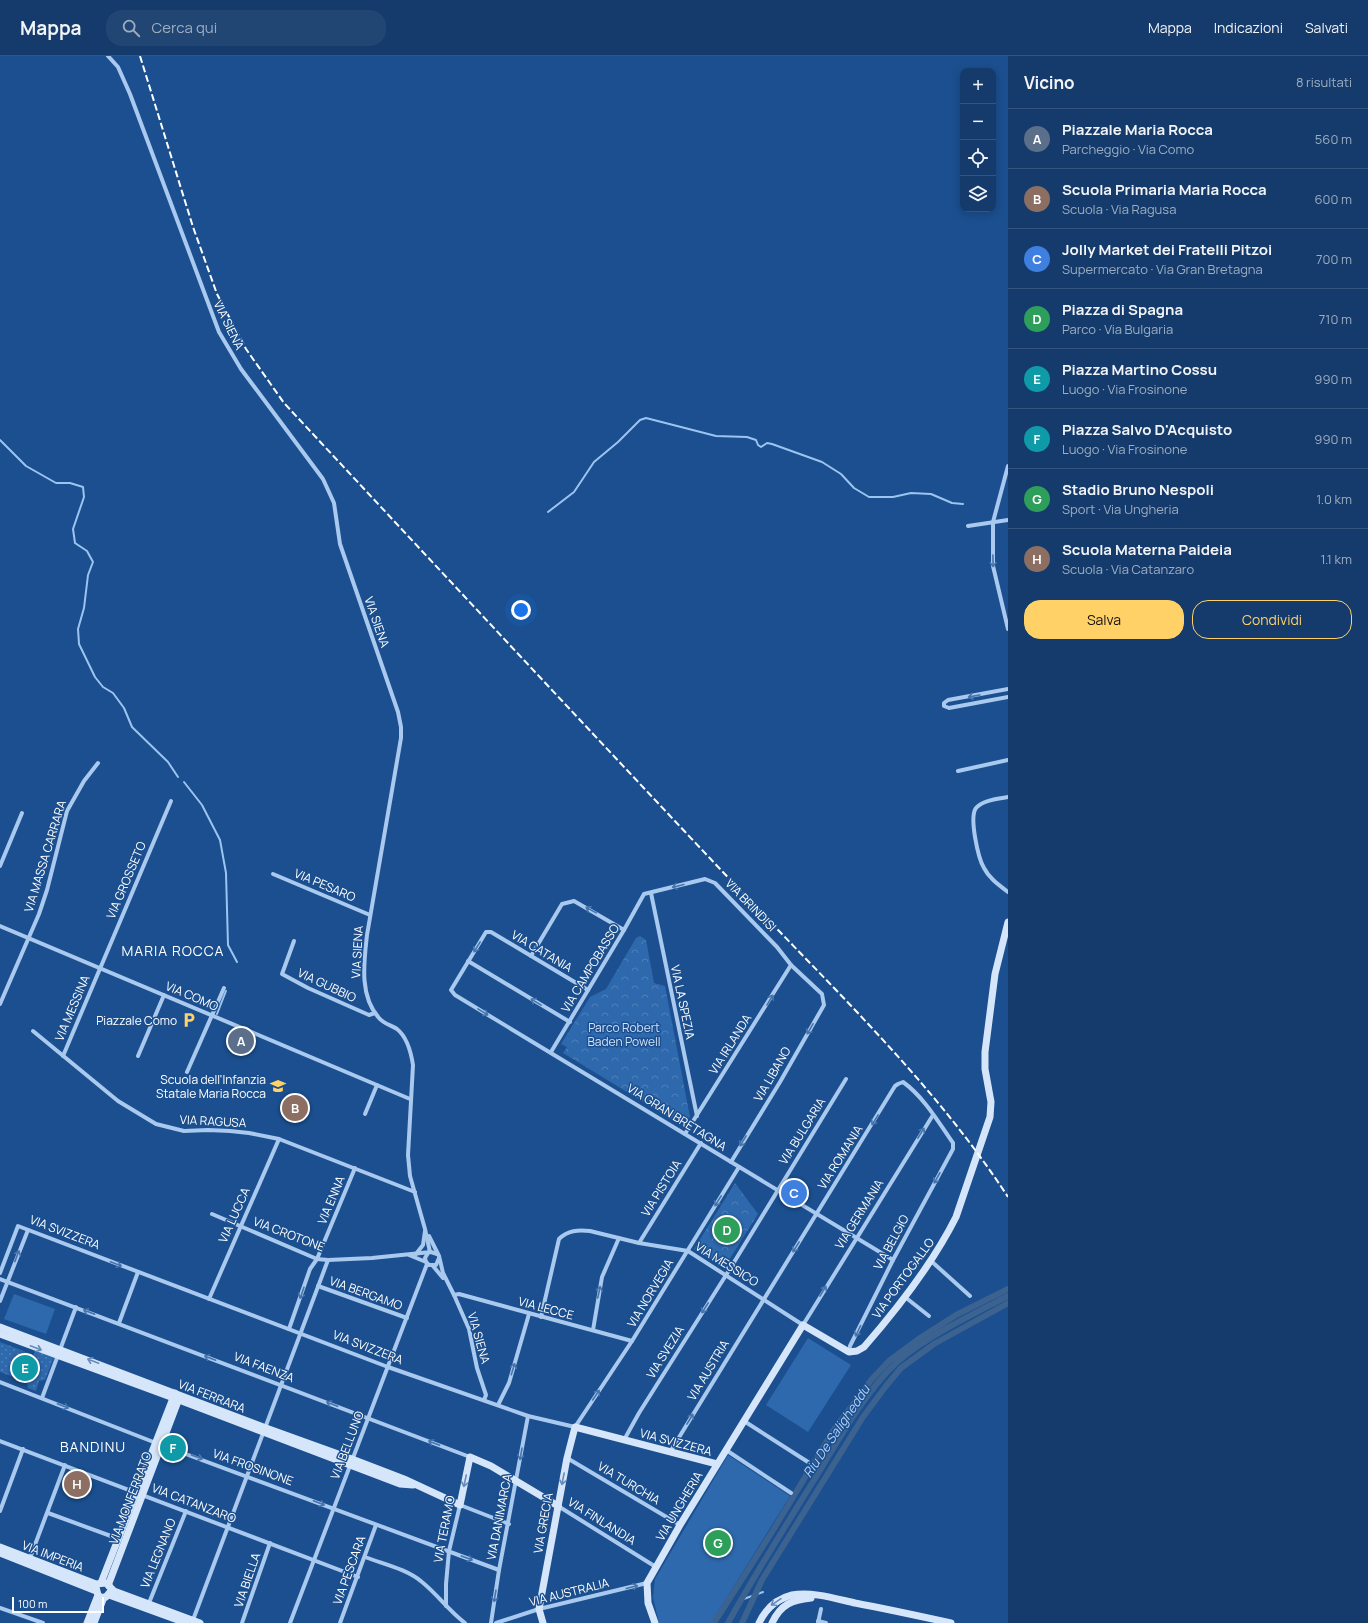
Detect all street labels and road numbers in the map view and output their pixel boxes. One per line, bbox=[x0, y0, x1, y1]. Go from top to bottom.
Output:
street label: VIA SIENA bbox=[210, 297, 248, 353]
street label: VIA SIENA bbox=[360, 594, 394, 650]
street label: VIA MASSA CARRARA bbox=[20, 798, 70, 914]
street label: VIA GROSSETO bbox=[102, 838, 150, 921]
street label: VIA PESARO bbox=[292, 864, 359, 906]
street label: VIA BRINDISI bbox=[722, 875, 780, 935]
street label: VIA CAMPOBASSO bbox=[557, 920, 623, 1015]
street label: VIA SIENA bbox=[347, 925, 367, 979]
street label: VIA CATANIA bbox=[508, 926, 576, 976]
street label: VIA LA SPEZIA bbox=[667, 963, 699, 1041]
street label: VIA GUBBIO bbox=[295, 964, 359, 1006]
street label: VIA MESSINA bbox=[50, 972, 94, 1044]
street label: VIA COMO bbox=[163, 977, 221, 1015]
street label: VIA IRLANDA bbox=[705, 1010, 755, 1077]
street label: VIA LIBANO bbox=[749, 1043, 795, 1105]
street label: VIA GRAN BRETAGNA bbox=[624, 1079, 730, 1155]
street label: VIA BULGARIA bbox=[775, 1094, 829, 1168]
street label: VIA RAGUSA bbox=[179, 1111, 247, 1131]
street label: VIA ROMANIA bbox=[814, 1121, 867, 1192]
street label: VIA PISTOIA bbox=[637, 1156, 685, 1220]
street label: VIA ENNA bbox=[313, 1173, 349, 1227]
street label: VIA GERMANIA bbox=[831, 1176, 887, 1252]
street label: VIA LUCCA bbox=[214, 1184, 254, 1245]
street label: VIA SVIZZERA bbox=[27, 1211, 103, 1253]
street label: VIA BELGIO bbox=[869, 1211, 913, 1273]
street label: VIA CROTONE bbox=[251, 1213, 327, 1256]
street label: VIA PORTOGALLO bbox=[868, 1234, 938, 1322]
street label: VIA MESSICO bbox=[692, 1238, 762, 1290]
street label: VIA NORVEGIA bbox=[623, 1255, 677, 1330]
street label: VIA BERGAMO bbox=[327, 1272, 405, 1314]
street label: VIA LECCE bbox=[516, 1292, 576, 1324]
street label: VIA SIENA bbox=[464, 1310, 495, 1366]
street label: VIA SVEZIA bbox=[642, 1322, 688, 1382]
street label: VIA SVIZZERA bbox=[330, 1326, 406, 1368]
street label: VIA AUSTRIA bbox=[683, 1336, 733, 1404]
street label: VIA FAENZA bbox=[231, 1348, 297, 1386]
street label: VIA FERRARA bbox=[176, 1375, 248, 1417]
street label: VIA BELLUNO bbox=[326, 1408, 368, 1482]
street label: VIA SVIZZERA bbox=[638, 1424, 714, 1460]
street label: VIA FROSINONE bbox=[210, 1445, 296, 1489]
street label: VIA MONFERRATO bbox=[105, 1449, 156, 1547]
street label: VIA TURCHIA bbox=[595, 1458, 664, 1509]
street label: VIA UNGHERIA bbox=[652, 1468, 707, 1544]
street label: VIA DANIMARCA bbox=[482, 1472, 516, 1562]
street label: VIA CATANZARO bbox=[149, 1479, 239, 1527]
street label: VIA GRECIA bbox=[529, 1491, 557, 1555]
street label: VIA FINLANDIA bbox=[565, 1493, 640, 1549]
street label: VIA TERAMO bbox=[429, 1494, 459, 1564]
street label: VIA LEGNANO bbox=[136, 1515, 180, 1590]
street label: VIA PESCARA bbox=[329, 1533, 369, 1607]
street label: VIA IMPERIA bbox=[20, 1536, 87, 1576]
street label: VIA BIELLA bbox=[230, 1550, 264, 1610]
street label: VIA AUSTRALIA bbox=[527, 1574, 611, 1610]

